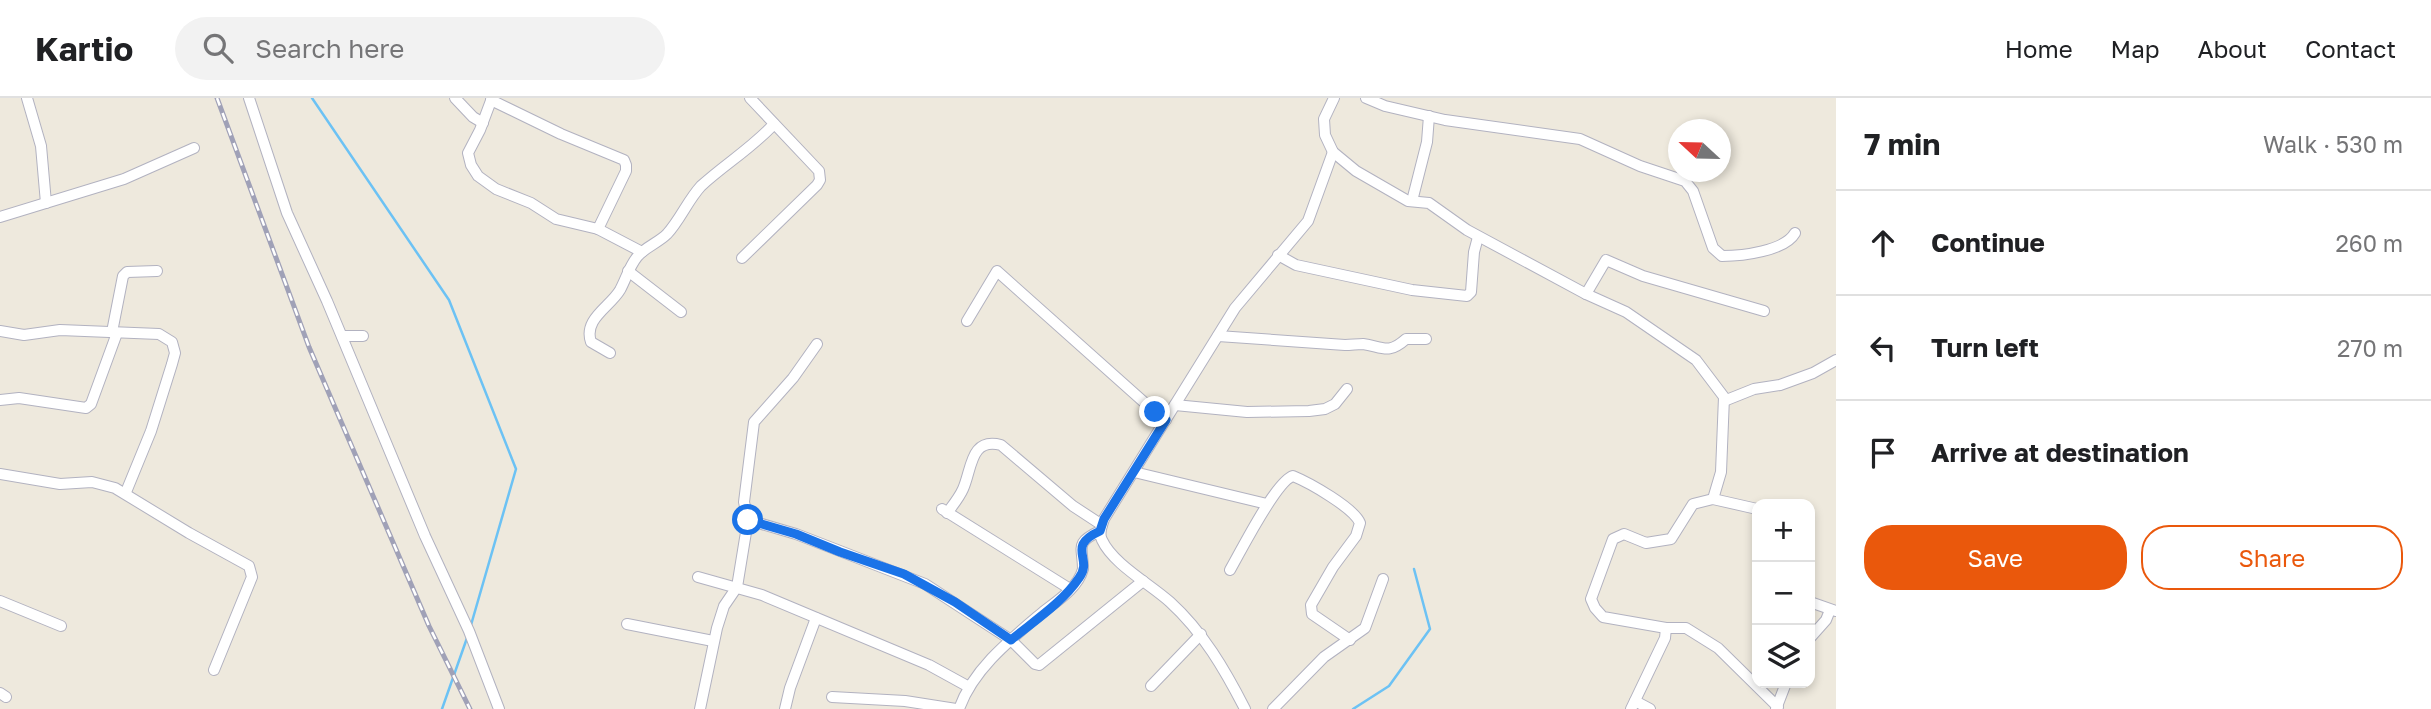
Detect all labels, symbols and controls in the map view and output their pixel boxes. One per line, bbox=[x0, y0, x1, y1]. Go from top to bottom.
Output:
search box bbox=[175, 17, 665, 80]
text: Kartio bbox=[35, 29, 133, 68]
icon: search bbox=[199, 29, 237, 67]
text: Search here bbox=[255, 33, 404, 64]
text: Home bbox=[2005, 34, 2073, 63]
text: Map bbox=[2111, 34, 2160, 63]
text: About bbox=[2198, 34, 2267, 63]
text: Contact bbox=[2305, 34, 2396, 63]
north arrow bbox=[1668, 119, 1731, 182]
text: 7 min bbox=[1864, 126, 1940, 162]
text: Walk · 530 m bbox=[2263, 130, 2403, 158]
icon: ahead bbox=[1864, 224, 1902, 262]
text: Continue bbox=[1931, 227, 2045, 258]
text: 260 m bbox=[2335, 229, 2403, 257]
icon: left bbox=[1864, 329, 1902, 367]
text: Turn left bbox=[1931, 332, 2039, 363]
text: 270 m bbox=[2337, 334, 2403, 362]
route end bbox=[1139, 396, 1170, 427]
icon: arrive bbox=[1864, 434, 1902, 472]
text: Arrive at destination bbox=[1931, 437, 2189, 468]
map controls bbox=[1752, 499, 1815, 688]
button: + bbox=[1752, 499, 1815, 562]
route start bbox=[732, 504, 763, 535]
button: Save bbox=[1864, 525, 2127, 590]
button: Share bbox=[2141, 525, 2403, 590]
button: − bbox=[1752, 562, 1815, 625]
button: layers bbox=[1752, 625, 1815, 688]

